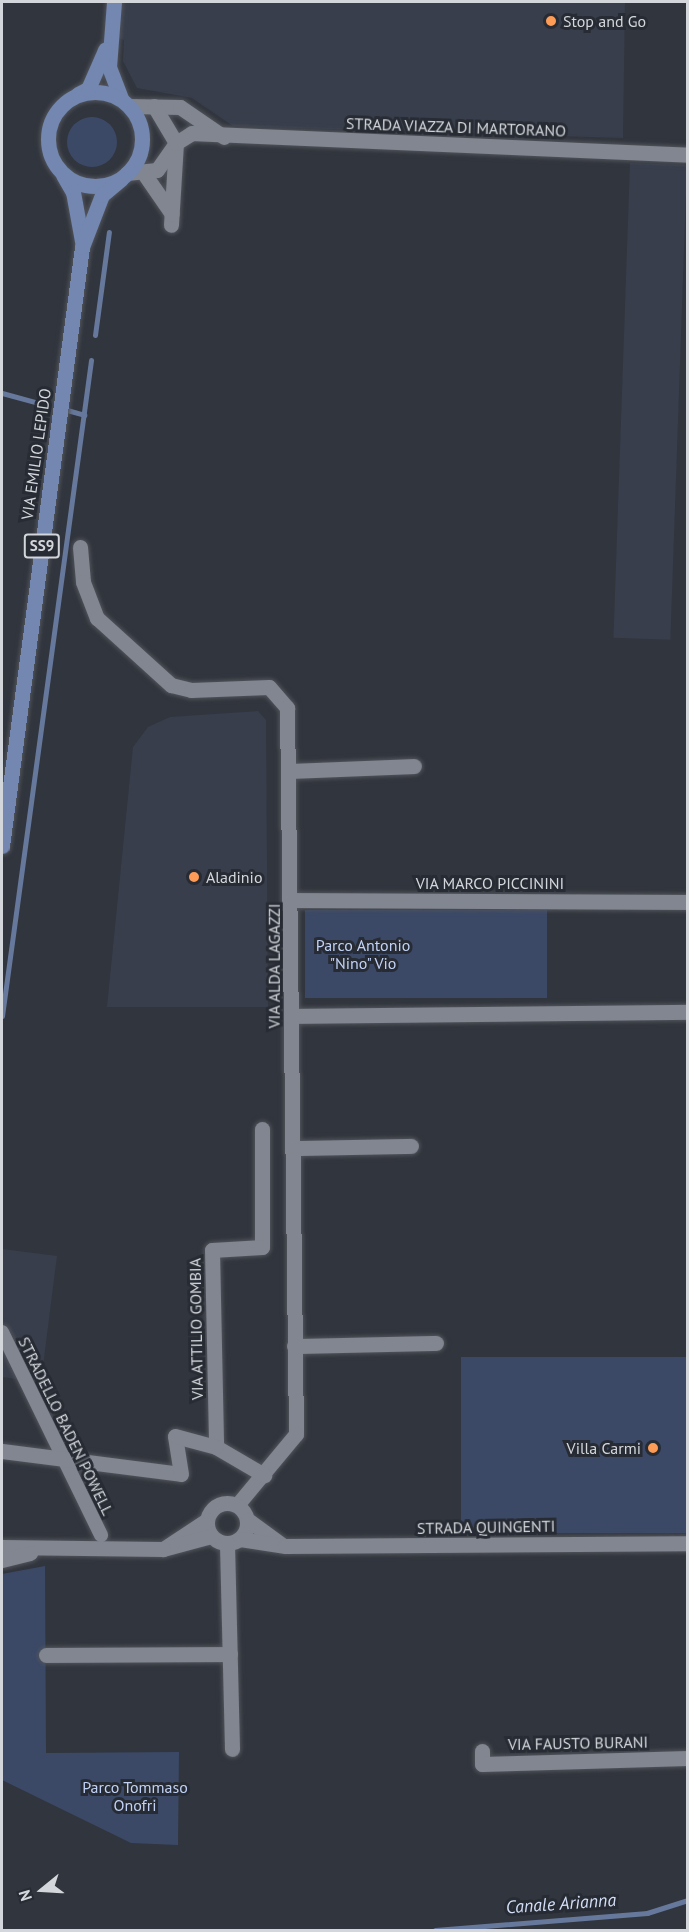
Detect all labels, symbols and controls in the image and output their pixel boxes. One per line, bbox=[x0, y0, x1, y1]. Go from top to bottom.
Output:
place label: Stop and Go bbox=[563, 11, 646, 31]
marker: Stop and Go bbox=[544, 14, 558, 28]
street label: STRADA VIAZZA DI MARTORANO bbox=[345, 114, 567, 140]
street label: VIA EMILIO LEPIDO bbox=[17, 387, 55, 521]
road number: SS9 bbox=[22, 534, 62, 558]
place label: Aladinio bbox=[206, 867, 262, 887]
marker: Aladinio bbox=[187, 870, 201, 884]
street label: VIA MARCO PICCININI bbox=[415, 873, 565, 893]
street label: VIA ALDA LAGAZZI bbox=[264, 903, 284, 1029]
park label: Parco Antonio "Nino" Vio bbox=[315, 935, 411, 973]
street label: VIA ATTILIO GOMBIA bbox=[185, 1257, 207, 1401]
street label: STRADELLO BADEN POWELL bbox=[14, 1334, 118, 1518]
place label: Villa Carmi bbox=[567, 1438, 641, 1458]
marker: Villa Carmi bbox=[646, 1441, 660, 1455]
street label: STRADA QUINGENTI bbox=[416, 1516, 556, 1538]
street label: VIA FAUSTO BURANI bbox=[507, 1732, 649, 1754]
park label: Parco Tommaso Onofri bbox=[82, 1777, 188, 1815]
north arrow bbox=[12, 1860, 72, 1920]
text: N bbox=[14, 1887, 36, 1904]
water label: Canale Arianna bbox=[505, 1889, 617, 1919]

